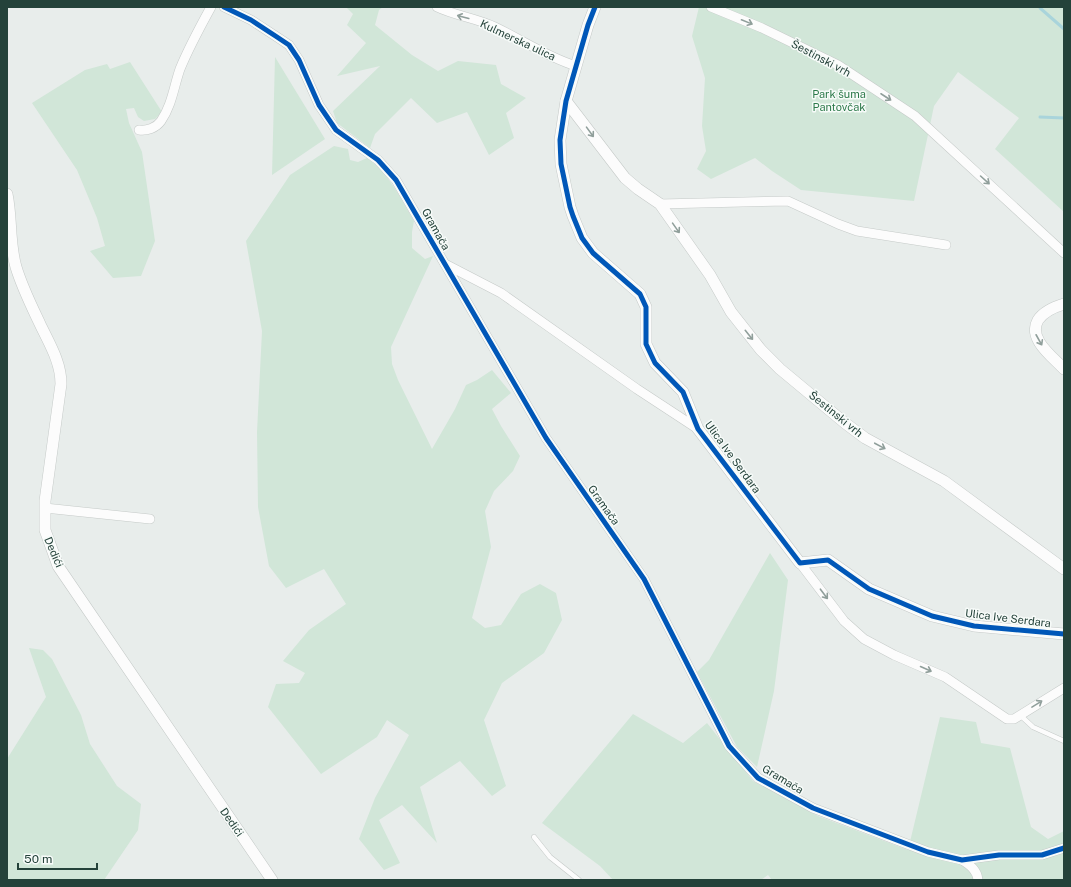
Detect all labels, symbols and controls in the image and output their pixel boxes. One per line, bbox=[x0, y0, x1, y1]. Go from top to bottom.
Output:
one-way arrow bbox=[457, 13, 470, 20]
street label: Kulmerska ulica bbox=[478, 17, 558, 63]
one-way arrow bbox=[741, 18, 753, 26]
street label: Šestinski vrh bbox=[789, 36, 853, 79]
park label: Park šuma Pantovčak bbox=[812, 88, 866, 113]
one-way arrow bbox=[880, 93, 891, 101]
one-way arrow bbox=[586, 126, 594, 137]
one-way arrow bbox=[980, 175, 991, 184]
street label: Gramača bbox=[420, 206, 452, 252]
one-way arrow bbox=[672, 222, 681, 233]
one-way arrow bbox=[745, 330, 754, 340]
one-way arrow bbox=[1035, 334, 1043, 346]
street label: Šestinski vrh bbox=[807, 388, 866, 439]
street label: Ulica Ive Serdara bbox=[703, 419, 763, 495]
one-way arrow bbox=[873, 443, 885, 450]
street label: Gramača bbox=[586, 483, 622, 527]
street label: Dedići bbox=[42, 535, 66, 569]
one-way arrow bbox=[820, 589, 828, 600]
street label: Ulica Ive Serdara bbox=[964, 607, 1052, 629]
one-way arrow bbox=[920, 666, 932, 674]
one-way arrow bbox=[1031, 699, 1043, 707]
street label: Gramača bbox=[760, 762, 806, 796]
street label: Dedići bbox=[218, 805, 246, 839]
scale bar bbox=[18, 845, 97, 871]
text: 50 m bbox=[24, 852, 52, 866]

